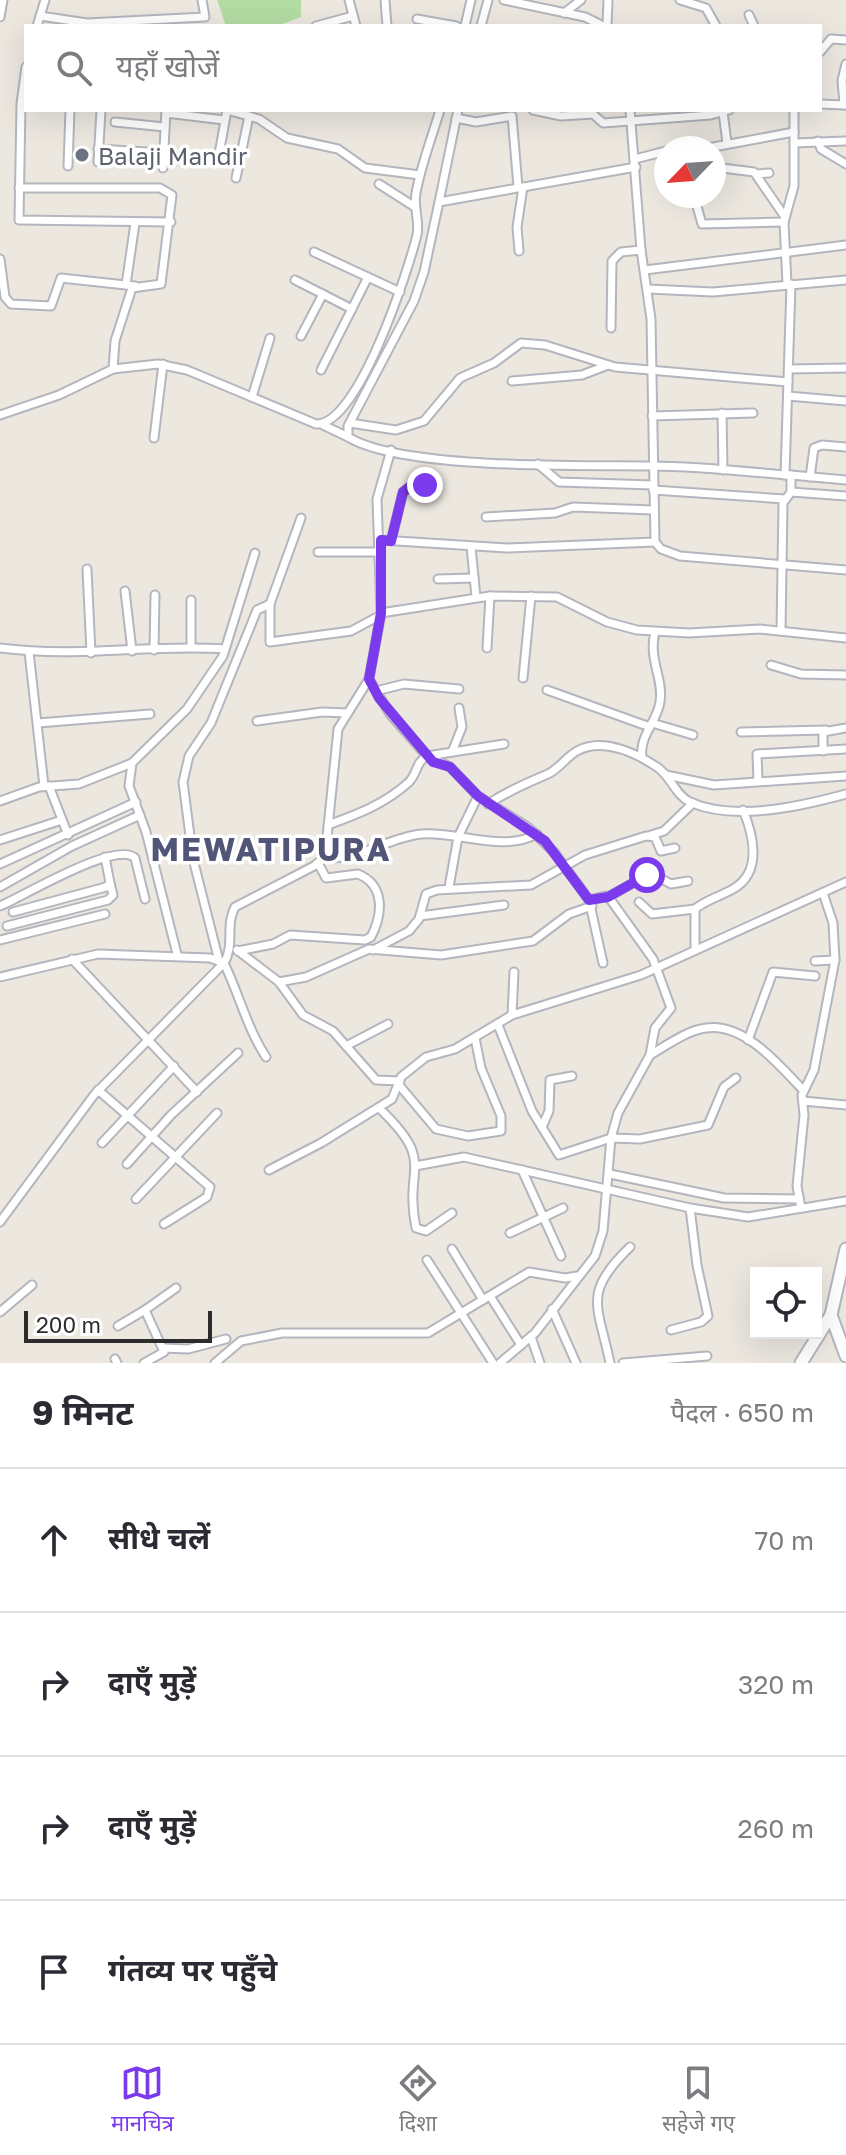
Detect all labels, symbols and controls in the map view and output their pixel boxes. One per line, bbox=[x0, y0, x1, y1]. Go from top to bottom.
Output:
search box bbox=[24, 24, 822, 112]
icon: search bbox=[52, 46, 96, 90]
text: यहाँ खोजें bbox=[116, 48, 219, 84]
north arrow bbox=[654, 136, 726, 208]
place label: Balaji Mandir bbox=[98, 141, 247, 170]
marker: Balaji Mandir bbox=[73, 146, 91, 164]
route end bbox=[407, 467, 443, 503]
district label: MEWATIPURA bbox=[150, 830, 392, 868]
route start bbox=[629, 857, 665, 893]
map controls bbox=[750, 1267, 822, 1339]
button: locate bbox=[750, 1267, 822, 1339]
scale bar bbox=[24, 1307, 212, 1343]
text: 200 m bbox=[36, 1311, 101, 1338]
text: 9 मिनट bbox=[32, 1392, 133, 1432]
text: पैदल · 650 m bbox=[671, 1397, 814, 1428]
icon: ahead bbox=[32, 1518, 76, 1562]
text: सीधे चलें bbox=[108, 1520, 210, 1556]
text: 70 m bbox=[755, 1525, 814, 1556]
icon: right bbox=[32, 1662, 76, 1706]
text: दाएँ मुड़ें bbox=[108, 1664, 196, 1700]
text: 320 m bbox=[738, 1669, 814, 1700]
icon: right bbox=[32, 1806, 76, 1850]
text: दाएँ मुड़ें bbox=[108, 1808, 196, 1844]
text: 260 m bbox=[738, 1813, 814, 1844]
icon: arrive bbox=[32, 1950, 76, 1994]
text: गंतव्य पर पहुँचे bbox=[108, 1952, 277, 1988]
tab: मानचित्र bbox=[111, 2061, 174, 2140]
tab: दिशा bbox=[396, 2061, 440, 2140]
tab: सहेजे गए bbox=[662, 2061, 735, 2140]

